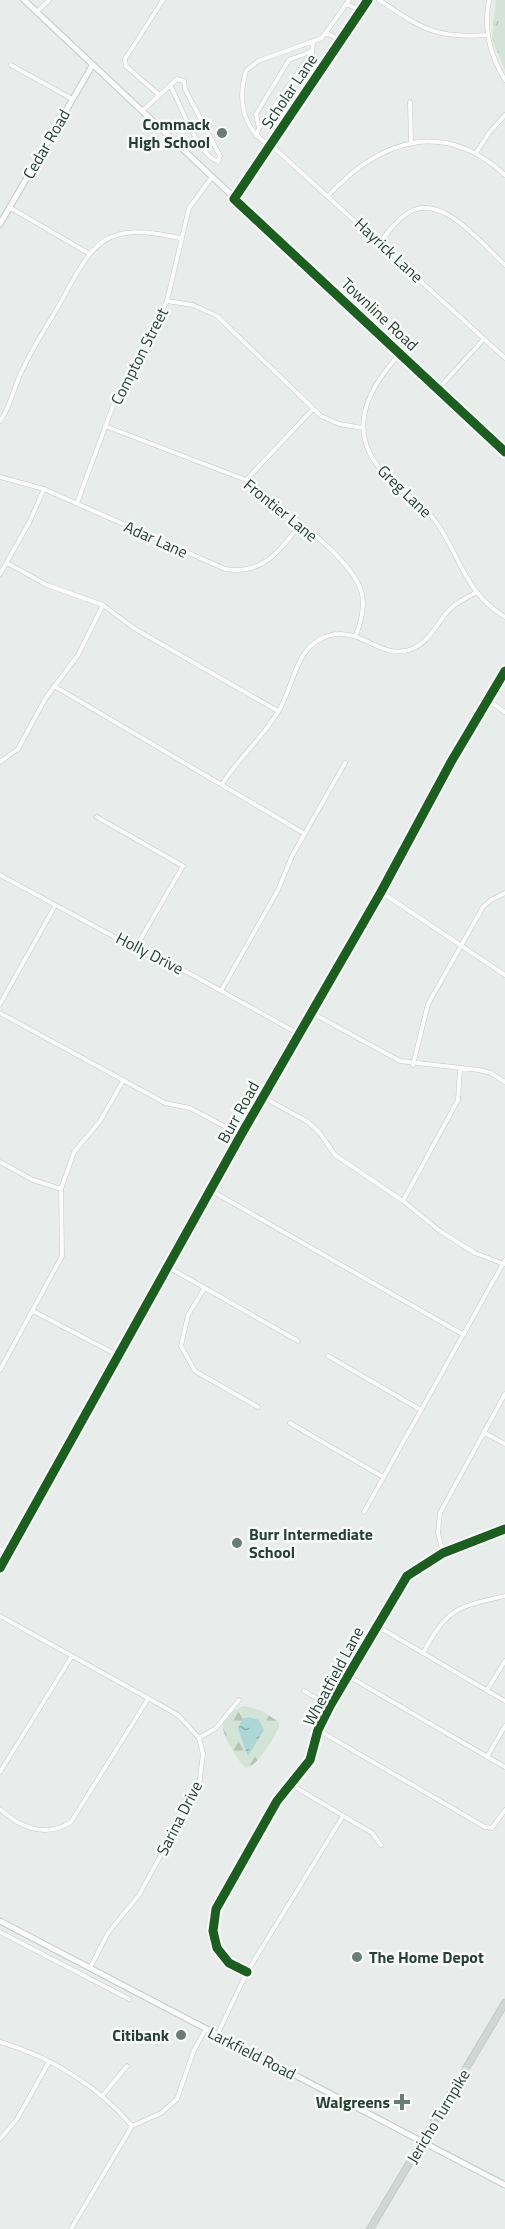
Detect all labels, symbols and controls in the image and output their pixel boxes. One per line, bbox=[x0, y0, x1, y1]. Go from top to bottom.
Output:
street label: Scholar Lane bbox=[255, 49, 323, 133]
street label: Cedar Road bbox=[16, 105, 76, 183]
place label: Commack High School bbox=[128, 112, 211, 154]
marker: Commack High School bbox=[215, 126, 229, 140]
street label: Hayrick Lane bbox=[349, 212, 429, 288]
street label: Townline Road bbox=[336, 272, 424, 356]
street label: Compton Street bbox=[104, 303, 174, 409]
street label: Greg Lane bbox=[372, 459, 438, 523]
street label: Frontier Lane bbox=[239, 473, 323, 547]
street label: Adar Lane bbox=[120, 514, 192, 564]
street label: Holly Drive bbox=[112, 926, 188, 980]
street label: Burr Road bbox=[211, 1077, 265, 1147]
place label: Burr Intermediate School bbox=[249, 1522, 373, 1564]
marker: Burr Intermediate School bbox=[230, 1536, 244, 1550]
street label: Wheatfield Lane bbox=[297, 1622, 369, 1730]
street label: Sarina Drive bbox=[150, 1777, 208, 1859]
place label: The Home Depot bbox=[369, 1945, 484, 1969]
marker: The Home Depot bbox=[350, 1950, 364, 1964]
street label: Larkfield Road bbox=[204, 2020, 300, 2086]
place label: Citibank bbox=[112, 2023, 170, 2047]
marker: Citibank bbox=[174, 2028, 188, 2042]
street label: Jericho Turnpike bbox=[400, 2064, 476, 2168]
place label: Walgreens bbox=[316, 2090, 390, 2114]
marker: Walgreens bbox=[395, 2095, 409, 2109]

